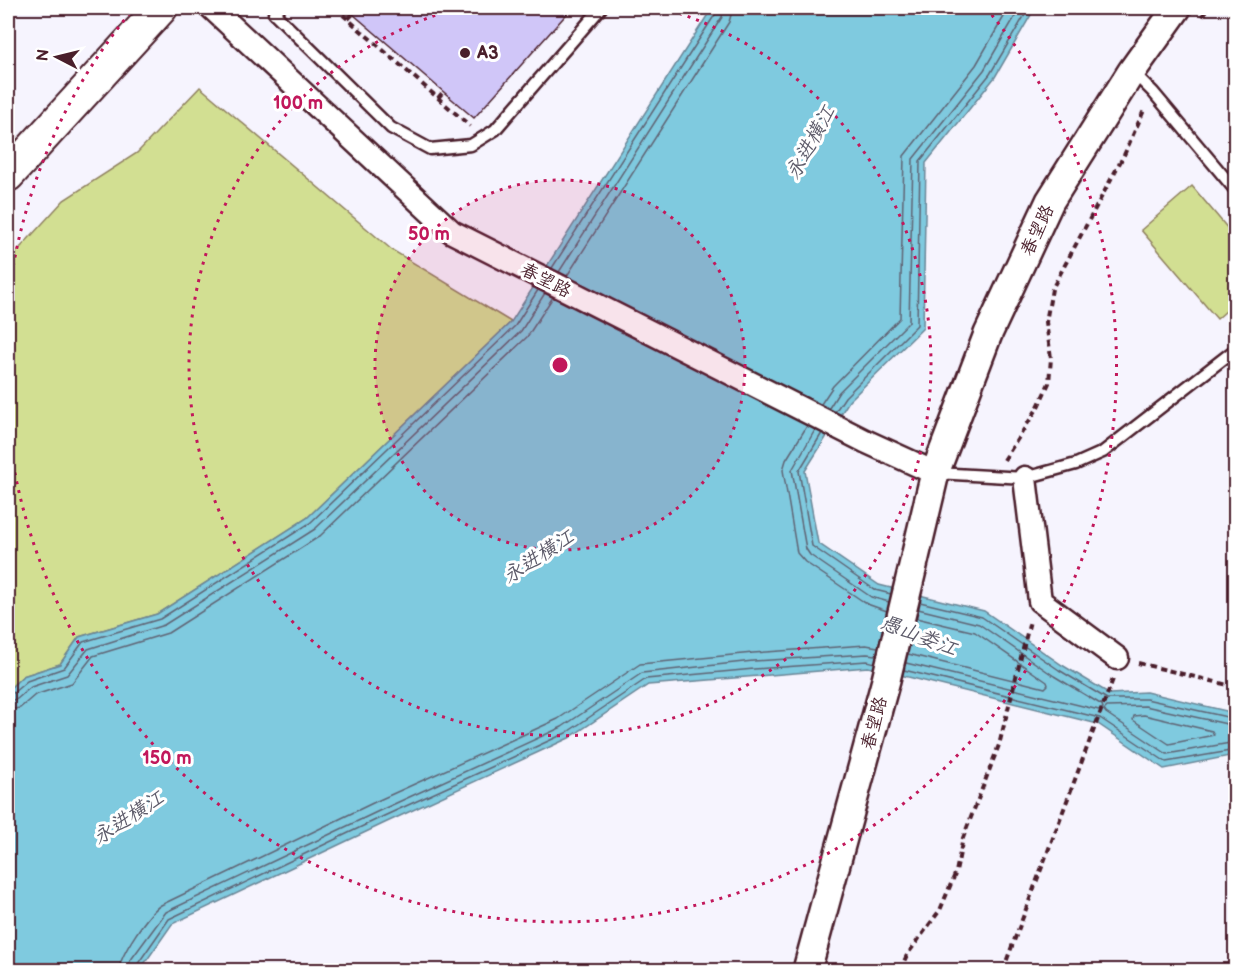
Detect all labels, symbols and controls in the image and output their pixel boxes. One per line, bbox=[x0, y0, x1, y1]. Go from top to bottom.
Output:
north arrow bbox=[27, 27, 87, 87]
place label: A3 bbox=[476, 43, 499, 64]
marker: A3 bbox=[458, 46, 472, 60]
text: N bbox=[33, 48, 54, 62]
text: 100 m bbox=[273, 93, 323, 114]
water label: 永进横江 bbox=[781, 101, 841, 183]
street label: 春望路 bbox=[1017, 201, 1058, 259]
text: 50 m bbox=[408, 224, 450, 245]
street label: 春望路 bbox=[517, 259, 575, 302]
centre of rings bbox=[550, 355, 570, 375]
water label: 永进横江 bbox=[498, 524, 579, 589]
water label: 愚山娄江 bbox=[877, 610, 961, 662]
street label: 春望路 bbox=[857, 694, 892, 752]
text: 150 m bbox=[142, 748, 192, 769]
water label: 永进横江 bbox=[88, 785, 169, 850]

